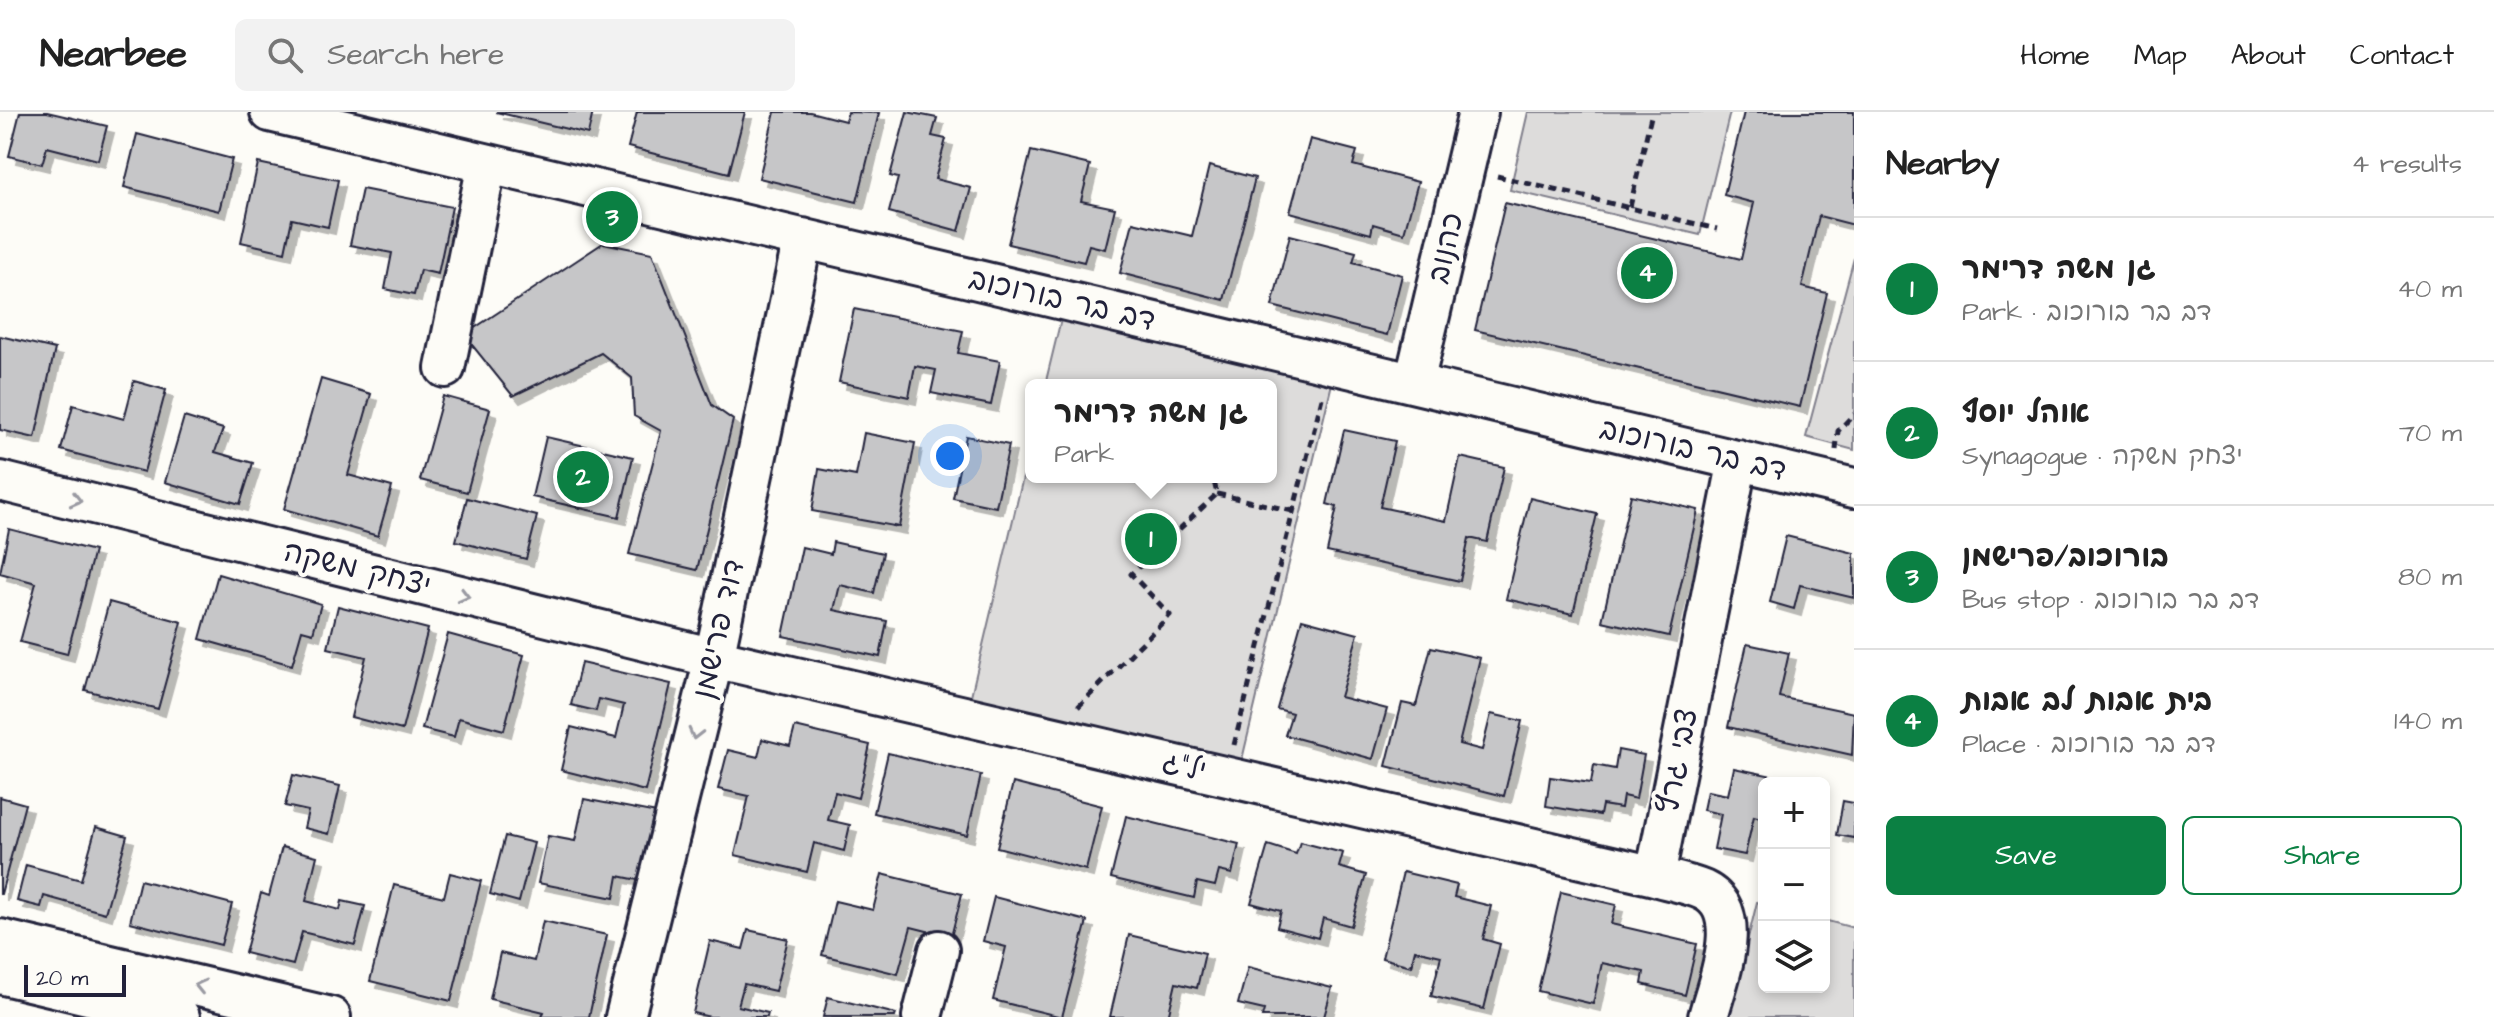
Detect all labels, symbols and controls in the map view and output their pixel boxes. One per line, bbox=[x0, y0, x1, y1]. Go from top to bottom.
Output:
search box bbox=[235, 19, 795, 91]
text: Nearbee bbox=[40, 29, 187, 81]
icon: search bbox=[263, 33, 307, 77]
text: Search here bbox=[327, 34, 504, 76]
text: Home bbox=[2020, 36, 2090, 75]
text: Map bbox=[2134, 36, 2187, 75]
text: About bbox=[2231, 36, 2306, 75]
text: Contact bbox=[2350, 36, 2454, 75]
text: Nearby bbox=[1886, 140, 2000, 188]
text: 4 results bbox=[2352, 146, 2462, 182]
pin: 3 bbox=[586, 187, 638, 247]
street label: כהנוב bbox=[1418, 209, 1474, 287]
pin: 4 bbox=[1621, 243, 1673, 303]
text: גן משה דרימר bbox=[1962, 248, 2156, 290]
street label: דב בר בורוכוב bbox=[965, 258, 1159, 342]
text: 1 bbox=[1910, 271, 1914, 307]
text: 40 m bbox=[2397, 271, 2462, 307]
text: Park · דב בר בורוכוב bbox=[1962, 294, 2212, 330]
popup bbox=[1025, 379, 1277, 483]
text: גן משה דרימר bbox=[1054, 392, 1248, 434]
text: אוהל יוסף bbox=[1962, 392, 2090, 434]
street label: דב בר בורוכוב bbox=[1596, 408, 1790, 492]
text: 2 bbox=[1905, 415, 1919, 451]
text: 70 m bbox=[2399, 415, 2462, 451]
your location bbox=[930, 436, 970, 476]
text: Park bbox=[1054, 436, 1114, 472]
text: Synagogue · יצחק משקה bbox=[1962, 438, 2243, 474]
pin: 2 bbox=[557, 447, 609, 507]
one-way arrow bbox=[68, 490, 82, 507]
pin: 1 bbox=[1125, 509, 1177, 569]
street label: יצחק משקה bbox=[279, 530, 435, 608]
text: בורוכוב/פרישמן bbox=[1962, 536, 2169, 578]
street label: דוד פרישמן bbox=[683, 555, 755, 703]
text: 3 bbox=[1905, 559, 1919, 595]
text: 80 m bbox=[2398, 559, 2462, 595]
text: Bus stop · דב בר בורוכוב bbox=[1962, 582, 2259, 618]
one-way arrow bbox=[457, 587, 470, 604]
text: בית אבות לב אבות bbox=[1962, 680, 2212, 722]
text: 4 bbox=[1903, 703, 1921, 739]
text: 140 m bbox=[2394, 703, 2462, 739]
street label: צבי גרץ bbox=[1647, 705, 1709, 817]
one-way arrow bbox=[687, 726, 704, 740]
text: Place · דב בר בורוכוב bbox=[1962, 726, 2216, 762]
street label: יל"ג bbox=[1158, 742, 1210, 792]
map controls bbox=[1758, 777, 1830, 993]
button: + bbox=[1758, 777, 1830, 849]
button: Save bbox=[1886, 816, 2166, 895]
button: Share bbox=[2182, 816, 2462, 895]
button: − bbox=[1758, 849, 1830, 921]
button: layers bbox=[1758, 921, 1830, 993]
scale bar bbox=[24, 961, 126, 997]
text: 20 m bbox=[36, 963, 88, 994]
one-way arrow bbox=[194, 978, 208, 995]

